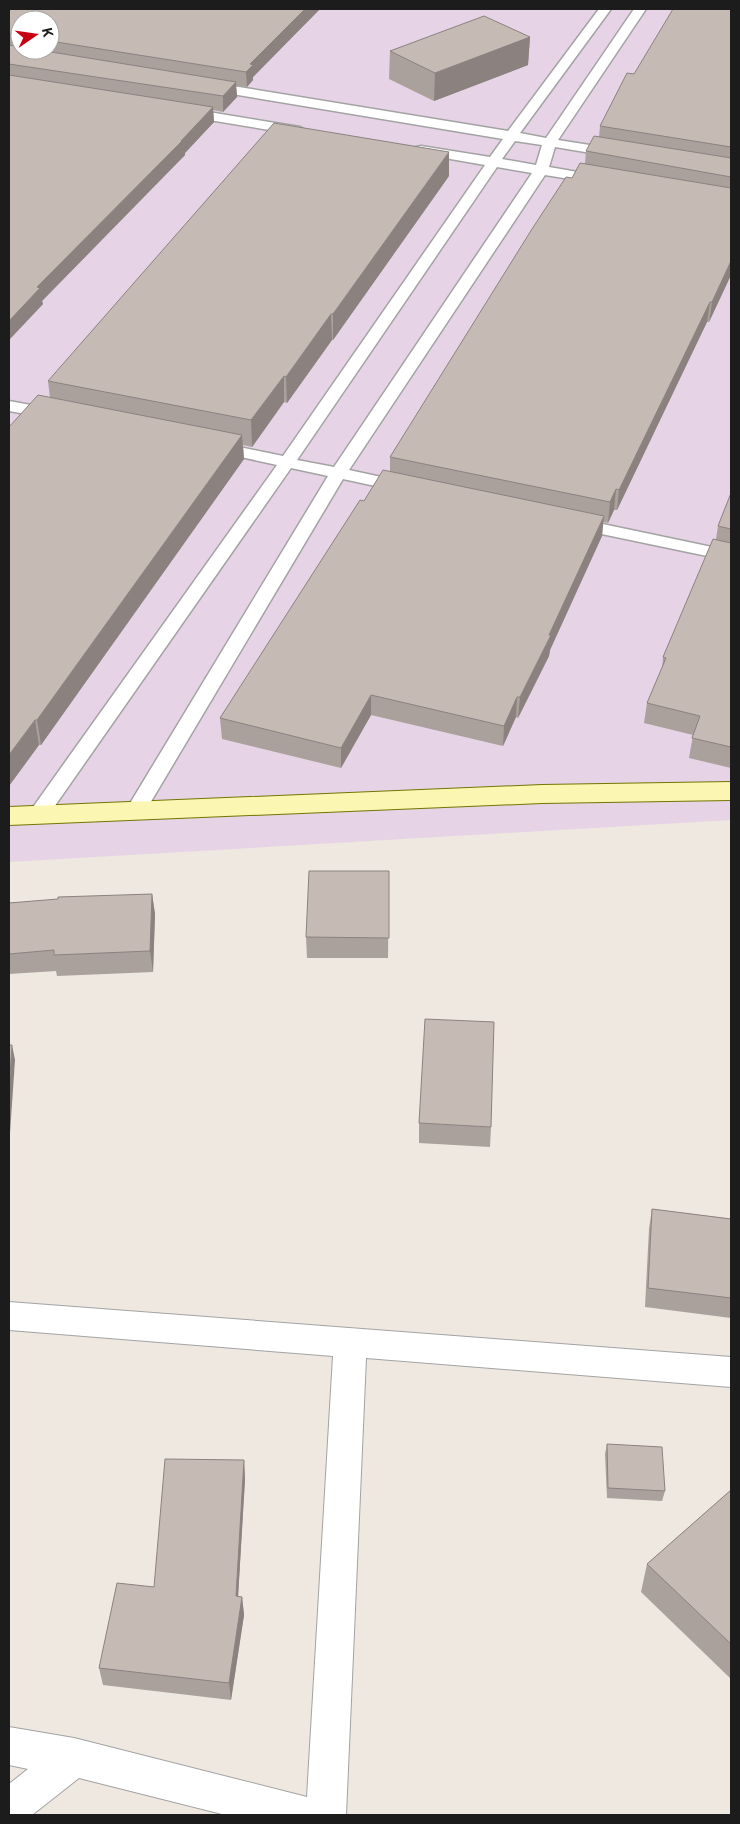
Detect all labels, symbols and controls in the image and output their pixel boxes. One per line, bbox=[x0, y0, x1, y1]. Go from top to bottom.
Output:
north arrow bbox=[10, 10, 60, 60]
text: K bbox=[38, 25, 59, 39]

